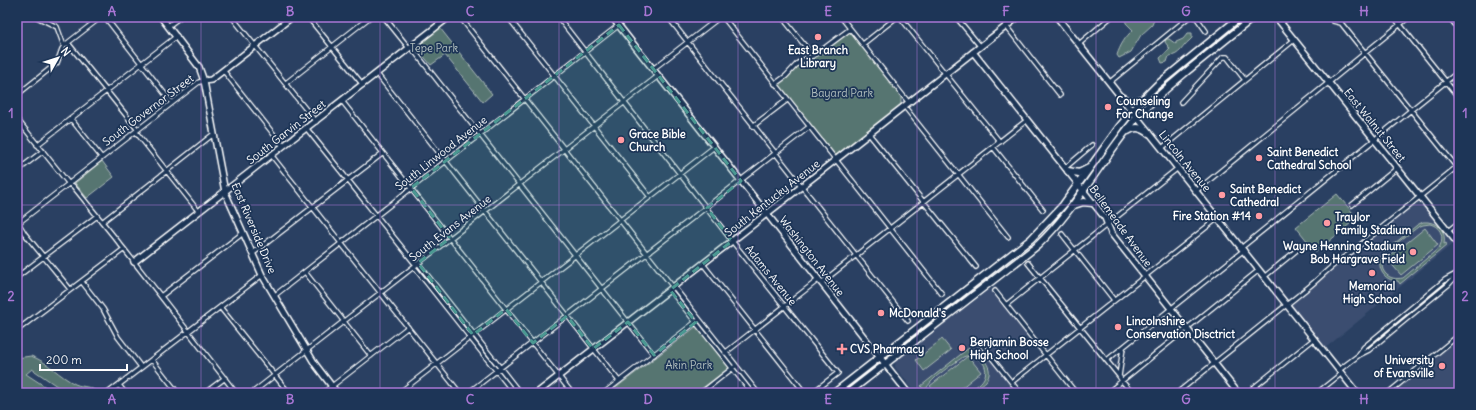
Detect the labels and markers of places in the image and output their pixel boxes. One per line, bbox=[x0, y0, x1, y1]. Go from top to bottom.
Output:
marker: East Branch Library bbox=[813, 32, 823, 42]
place label: East Branch Library bbox=[788, 43, 849, 71]
place label: Counseling For Change bbox=[1116, 94, 1173, 122]
marker: Counseling For Change bbox=[1103, 102, 1113, 112]
place label: Grace Bible Church bbox=[629, 127, 686, 154]
marker: Grace Bible Church bbox=[616, 135, 626, 145]
place label: Saint Benedict Cathedral School bbox=[1267, 145, 1352, 172]
marker: Saint Benedict Cathedral School bbox=[1254, 153, 1264, 163]
place label: Saint Benedict Cathedral bbox=[1230, 182, 1301, 209]
marker: Saint Benedict Cathedral bbox=[1217, 190, 1227, 200]
place label: Fire Station #14 bbox=[1173, 209, 1252, 223]
place label: Traylor Family Stadium bbox=[1335, 210, 1412, 238]
marker: Fire Station #14 bbox=[1254, 211, 1264, 221]
marker: Traylor Family Stadium bbox=[1322, 218, 1332, 228]
place label: Wayne Henning Stadium Bob Hargrave Field bbox=[1283, 239, 1406, 267]
marker: Wayne Henning Stadium Bob Hargrave Field bbox=[1408, 247, 1418, 257]
marker: Memorial High School bbox=[1367, 268, 1377, 278]
place label: Memorial High School bbox=[1343, 279, 1401, 307]
place label: McDonald's bbox=[889, 306, 946, 320]
marker: McDonald's bbox=[876, 308, 886, 318]
place label: Lincolnshire Conservation Disctrict bbox=[1126, 314, 1235, 341]
marker: Lincolnshire Conservation Disctrict bbox=[1113, 322, 1123, 332]
place label: Benjamin Bosse High School bbox=[970, 335, 1049, 363]
place label: CVS Pharmacy bbox=[850, 342, 924, 357]
marker: Benjamin Bosse High School bbox=[957, 343, 967, 353]
marker: CVS Pharmacy bbox=[837, 344, 847, 354]
place label: University of Evansville bbox=[1374, 353, 1434, 380]
marker: University of Evansville bbox=[1437, 361, 1447, 371]

